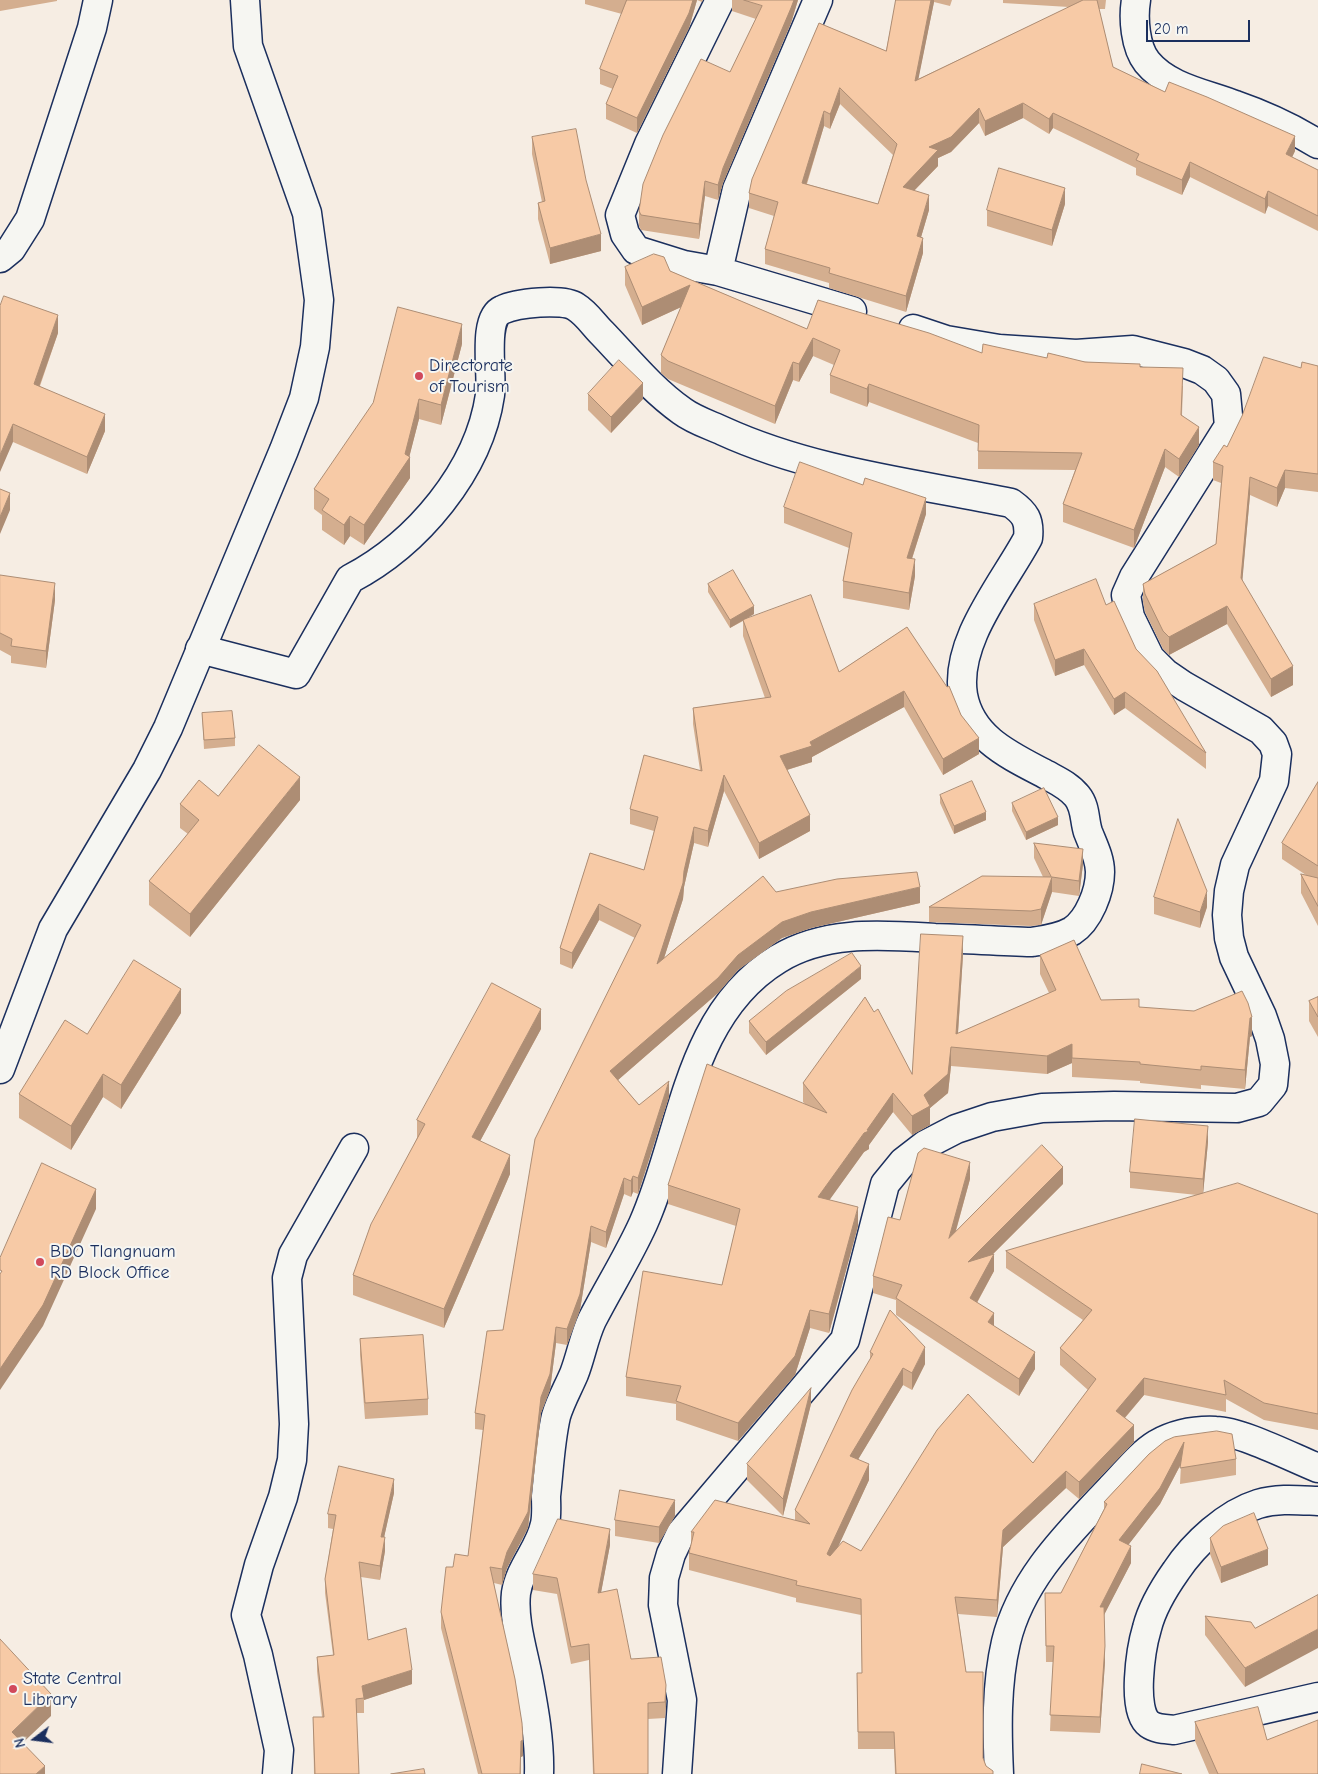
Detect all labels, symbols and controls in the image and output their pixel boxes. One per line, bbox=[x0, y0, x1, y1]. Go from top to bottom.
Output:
scale bar bbox=[1148, 10, 1252, 42]
text: 20 m bbox=[1154, 20, 1188, 38]
place label: Directorate of Tourism bbox=[429, 355, 513, 398]
marker: Directorate of Tourism bbox=[413, 370, 425, 382]
place label: BDO Tlangnuam RD Block Office bbox=[50, 1241, 176, 1284]
marker: BDO Tlangnuam RD Block Office bbox=[34, 1256, 46, 1268]
place label: State Central Library bbox=[23, 1668, 122, 1710]
marker: State Central Library bbox=[7, 1683, 19, 1695]
north arrow bbox=[10, 1714, 60, 1764]
text: N bbox=[11, 1736, 29, 1750]

